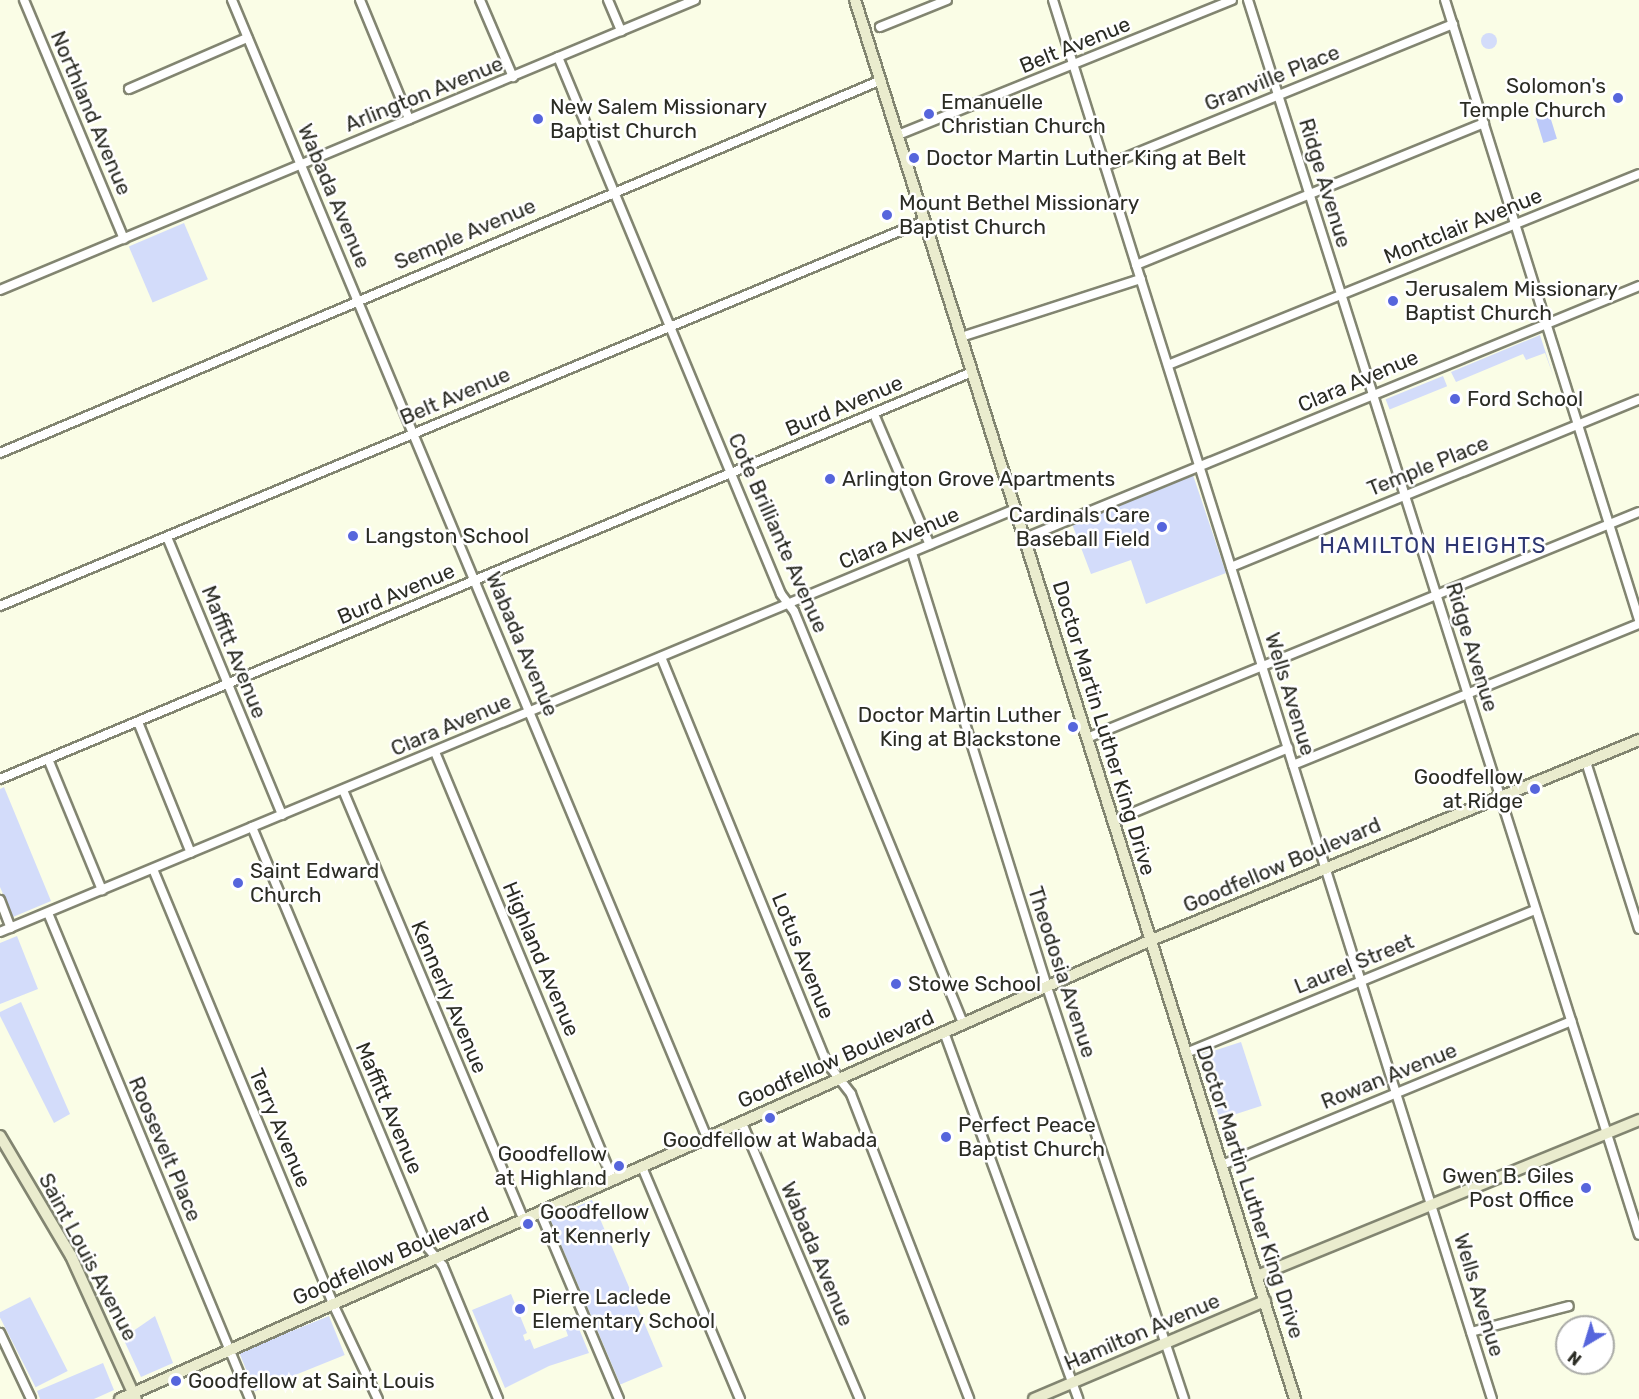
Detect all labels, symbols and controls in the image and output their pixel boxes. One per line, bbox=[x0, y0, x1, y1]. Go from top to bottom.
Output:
street label: Belt Avenue bbox=[1016, 11, 1134, 79]
street label: Northland Avenue bbox=[45, 27, 137, 199]
street label: Granville Place bbox=[1201, 39, 1343, 117]
street label: Arlington Avenue bbox=[341, 51, 507, 137]
place label: Solomon's Temple Church bbox=[1459, 73, 1606, 123]
place label: Emanuelle Christian Church bbox=[941, 89, 1106, 139]
marker: Solomon's Temple Church bbox=[1611, 91, 1625, 105]
place label: New Salem Missionary Baptist Church bbox=[550, 94, 768, 144]
marker: Emanuelle Christian Church bbox=[922, 107, 936, 121]
marker: New Salem Missionary Baptist Church bbox=[531, 112, 545, 126]
street label: Ridge Avenue bbox=[1293, 115, 1357, 251]
street label: Wabada Avenue bbox=[292, 120, 376, 272]
place label: Doctor Martin Luther King at Belt bbox=[926, 145, 1247, 171]
marker: Doctor Martin Luther King at Belt bbox=[907, 151, 921, 165]
street label: Montclair Avenue bbox=[1380, 183, 1546, 269]
place label: Mount Bethel Missionary Baptist Church bbox=[899, 190, 1139, 240]
street label: Semple Avenue bbox=[390, 193, 540, 275]
marker: Mount Bethel Missionary Baptist Church bbox=[880, 208, 894, 222]
place label: Jerusalem Missionary Baptist Church bbox=[1405, 276, 1618, 326]
marker: Jerusalem Missionary Baptist Church bbox=[1386, 294, 1400, 308]
street label: Clara Avenue bbox=[1294, 344, 1422, 418]
street label: Belt Avenue bbox=[396, 361, 514, 431]
street label: Burd Avenue bbox=[781, 370, 907, 442]
place label: Ford School bbox=[1467, 386, 1583, 412]
marker: Ford School bbox=[1448, 392, 1462, 406]
street label: Cote Brilliante Avenue bbox=[723, 429, 833, 637]
street label: Temple Place bbox=[1364, 430, 1492, 502]
place label: Arlington Grove Apartments bbox=[842, 466, 1116, 492]
marker: Arlington Grove Apartments bbox=[823, 472, 837, 486]
street label: Clara Avenue bbox=[835, 501, 963, 575]
place label: Cardinals Care Baseball Field bbox=[1009, 502, 1150, 552]
marker: Cardinals Care Baseball Field bbox=[1155, 520, 1169, 534]
place label: Langston School bbox=[365, 523, 529, 549]
marker: Langston School bbox=[346, 529, 360, 543]
district label: HAMILTON HEIGHTS bbox=[1319, 533, 1547, 559]
street label: Burd Avenue bbox=[333, 558, 459, 630]
street label: Wabada Avenue bbox=[480, 568, 564, 720]
street label: Doctor Martin Luther King Drive bbox=[1047, 577, 1161, 879]
street label: Ridge Avenue bbox=[1440, 579, 1504, 715]
street label: Maffitt Avenue bbox=[196, 582, 272, 722]
street label: Wells Avenue bbox=[1259, 629, 1321, 759]
street label: Clara Avenue bbox=[387, 688, 515, 762]
place label: Doctor Martin Luther King at Blackstone bbox=[857, 702, 1061, 752]
marker: Doctor Martin Luther King at Blackstone bbox=[1066, 720, 1080, 734]
place label: Goodfellow at Ridge bbox=[1414, 764, 1523, 814]
marker: Goodfellow at Ridge bbox=[1528, 782, 1542, 796]
street label: Goodfellow Boulevard bbox=[1179, 812, 1385, 918]
place label: Saint Edward Church bbox=[250, 858, 379, 908]
marker: Saint Edward Church bbox=[231, 876, 245, 890]
street label: Highland Avenue bbox=[497, 878, 585, 1040]
street label: Theodosia Avenue bbox=[1022, 883, 1102, 1061]
street label: Lotus Avenue bbox=[766, 889, 840, 1023]
street label: Kennerly Avenue bbox=[405, 916, 493, 1078]
street label: Laurel Street bbox=[1291, 929, 1417, 999]
place label: Stowe School bbox=[908, 971, 1041, 997]
marker: Stowe School bbox=[889, 977, 903, 991]
street label: Goodfellow Boulevard bbox=[734, 1004, 938, 1114]
street label: Rowan Avenue bbox=[1317, 1037, 1461, 1115]
street label: Maffitt Avenue bbox=[350, 1038, 428, 1178]
street label: Doctor Martin Luther King Drive bbox=[1190, 1042, 1310, 1342]
street label: Terry Avenue bbox=[243, 1064, 317, 1192]
street label: Roosevelt Place bbox=[123, 1073, 207, 1225]
marker: Goodfellow at Wabada bbox=[763, 1111, 777, 1125]
place label: Perfect Peace Baptist Church bbox=[958, 1112, 1105, 1162]
place label: Goodfellow at Wabada bbox=[662, 1127, 878, 1153]
marker: Perfect Peace Baptist Church bbox=[939, 1130, 953, 1144]
place label: Goodfellow at Highland bbox=[495, 1141, 607, 1191]
marker: Goodfellow at Highland bbox=[612, 1159, 626, 1173]
place label: Gwen B. Giles Post Office bbox=[1442, 1163, 1574, 1213]
street label: Saint Louis Avenue bbox=[33, 1169, 143, 1345]
street label: Wabada Avenue bbox=[775, 1178, 859, 1330]
marker: Gwen B. Giles Post Office bbox=[1579, 1181, 1593, 1195]
place label: Goodfellow at Kennerly bbox=[540, 1199, 650, 1249]
street label: Goodfellow Boulevard bbox=[289, 1201, 493, 1311]
marker: Goodfellow at Kennerly bbox=[521, 1217, 535, 1231]
street label: Wells Avenue bbox=[1448, 1230, 1510, 1360]
place label: Pierre Laclede Elementary School bbox=[532, 1284, 716, 1334]
street label: Hamilton Avenue bbox=[1060, 1288, 1224, 1376]
marker: Pierre Laclede Elementary School bbox=[513, 1302, 527, 1316]
north arrow bbox=[1555, 1315, 1615, 1375]
text: N bbox=[1564, 1347, 1585, 1369]
place label: Goodfellow at Saint Louis bbox=[188, 1368, 435, 1394]
marker: Goodfellow at Saint Louis bbox=[169, 1374, 183, 1388]

